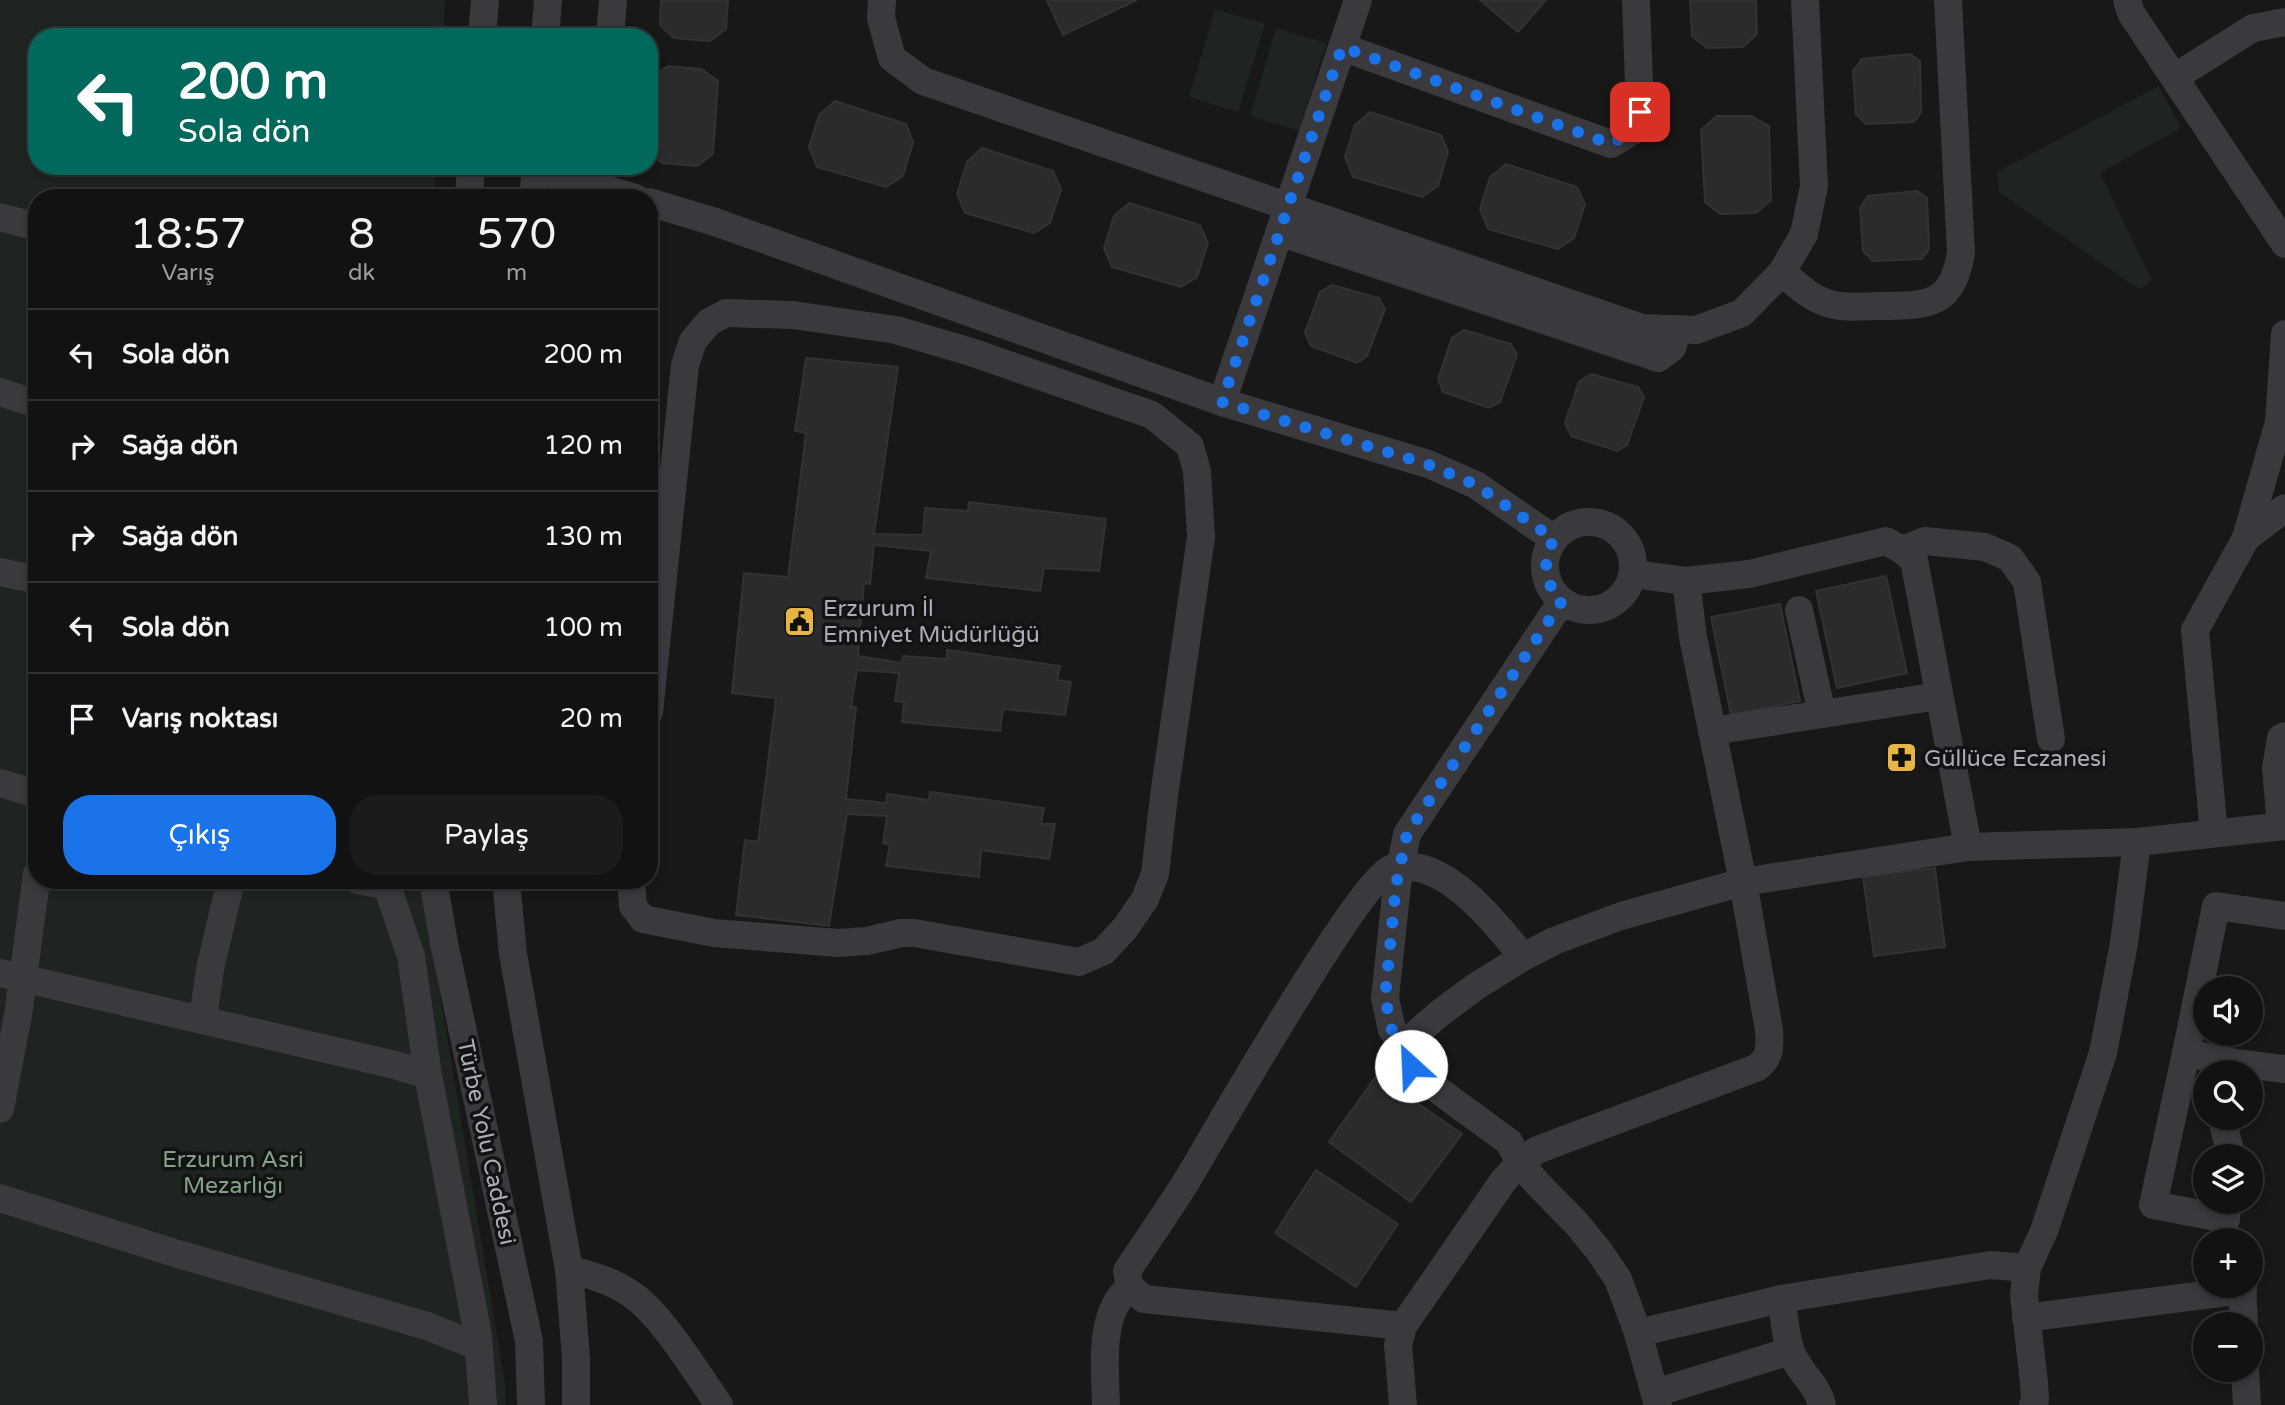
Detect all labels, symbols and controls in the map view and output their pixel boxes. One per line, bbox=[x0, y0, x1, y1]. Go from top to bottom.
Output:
text: 200 m bbox=[178, 53, 328, 112]
icon: left bbox=[63, 56, 154, 147]
pin bbox=[1610, 82, 1670, 142]
icon: arrive bbox=[1621, 93, 1659, 131]
text: Sola dön bbox=[178, 113, 311, 151]
text: 18:57 bbox=[130, 209, 246, 260]
text: 8 bbox=[348, 209, 375, 260]
text: 570 bbox=[477, 209, 556, 260]
text: Varış bbox=[161, 259, 215, 287]
text: dk bbox=[348, 259, 375, 287]
text: m bbox=[506, 259, 527, 287]
icon: left bbox=[63, 336, 101, 374]
text: Sola dön bbox=[122, 339, 230, 370]
text: 200 m bbox=[543, 339, 623, 370]
icon: right bbox=[63, 427, 101, 465]
text: Sağa dön bbox=[122, 430, 238, 461]
text: 120 m bbox=[543, 430, 623, 461]
icon: right bbox=[63, 518, 101, 556]
text: Sağa dön bbox=[122, 521, 238, 552]
text: 130 m bbox=[543, 521, 623, 552]
place label: Erzurum İl Emniyet Müdürlüğü bbox=[823, 595, 1040, 649]
public building icon: Erzurum İl Emniyet Müdürlüğü bbox=[783, 604, 817, 638]
icon: left bbox=[63, 609, 101, 647]
text: Sola dön bbox=[122, 612, 230, 643]
text: 100 m bbox=[543, 612, 623, 643]
icon: arrive bbox=[63, 700, 101, 738]
text: Varış noktası bbox=[122, 703, 278, 734]
text: 20 m bbox=[560, 703, 623, 734]
pharmacy icon: Güllüce Eczanesi bbox=[1884, 741, 1918, 775]
place label: Güllüce Eczanesi bbox=[1924, 745, 2107, 773]
button: Çıkış bbox=[63, 795, 336, 875]
button: Paylaş bbox=[350, 795, 623, 875]
map controls bbox=[2193, 976, 2263, 1382]
button: sound bbox=[2193, 976, 2263, 1046]
position arrow bbox=[1374, 1029, 1448, 1103]
street label: Türbe Yolu Caddesi bbox=[451, 1037, 521, 1248]
button: search bbox=[2193, 1060, 2263, 1130]
button: layers bbox=[2193, 1144, 2263, 1214]
park label: Erzurum Asri Mezarlığı bbox=[162, 1146, 304, 1200]
button: + bbox=[2193, 1228, 2263, 1298]
button: − bbox=[2193, 1312, 2263, 1382]

